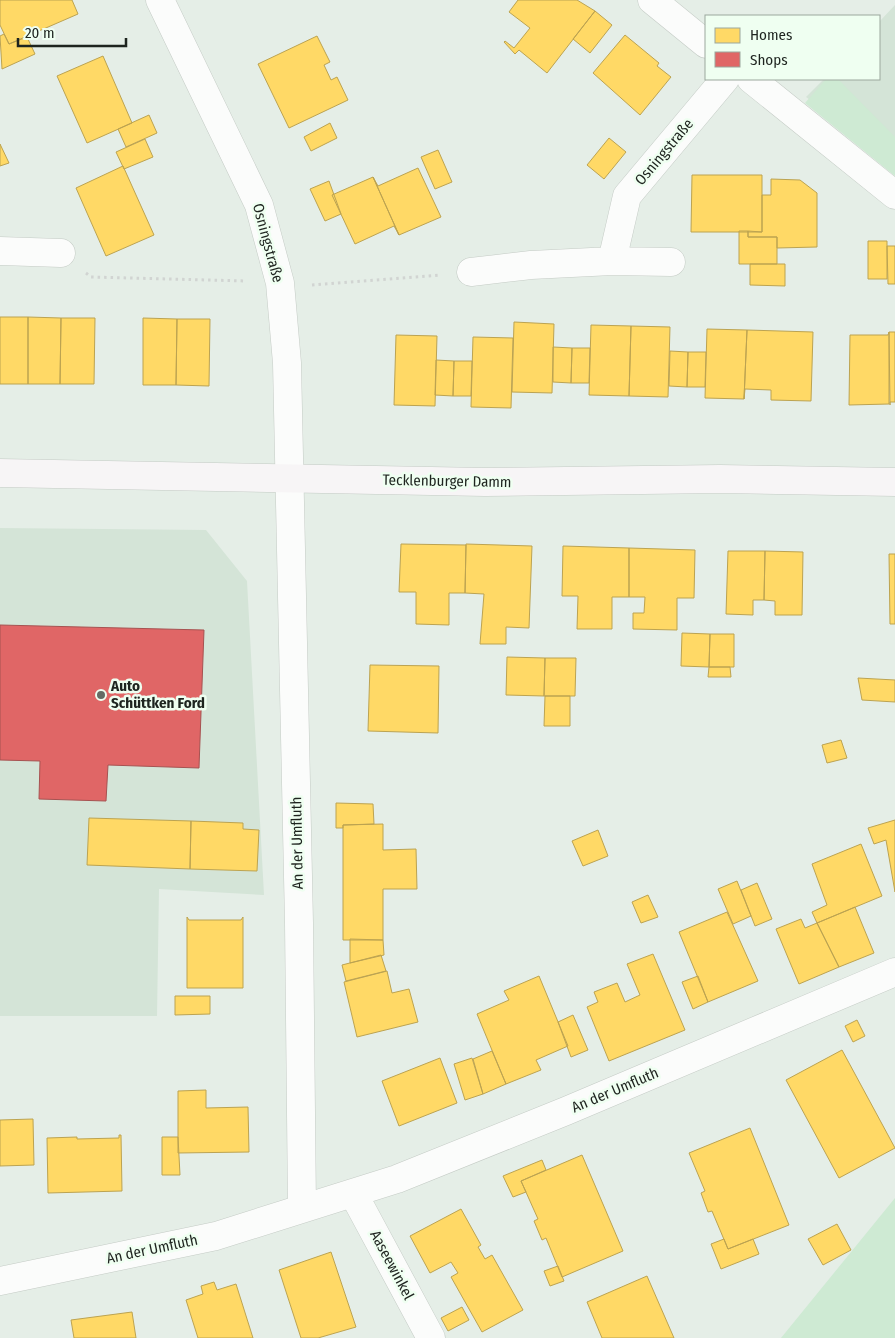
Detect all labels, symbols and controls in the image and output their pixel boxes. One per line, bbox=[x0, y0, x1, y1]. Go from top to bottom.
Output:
scale bar bbox=[18, 15, 125, 47]
legend bbox=[705, 15, 880, 80]
text: 20 m bbox=[25, 24, 55, 42]
text: Homes bbox=[750, 26, 792, 44]
text: Shops bbox=[750, 51, 788, 69]
street label: Osningstraße bbox=[631, 115, 697, 189]
street label: Osningstraße bbox=[249, 201, 287, 285]
street label: Tecklenburger Damm bbox=[382, 471, 512, 491]
place label: Auto Schüttken Ford bbox=[110, 677, 205, 712]
marker: Auto Schüttken Ford bbox=[95, 689, 107, 701]
street label: An der Umfluth bbox=[287, 796, 307, 890]
street label: An der Umfluth bbox=[569, 1064, 661, 1116]
street label: Aaseewinkel bbox=[366, 1227, 418, 1303]
street label: An der Umfluth bbox=[105, 1231, 199, 1267]

